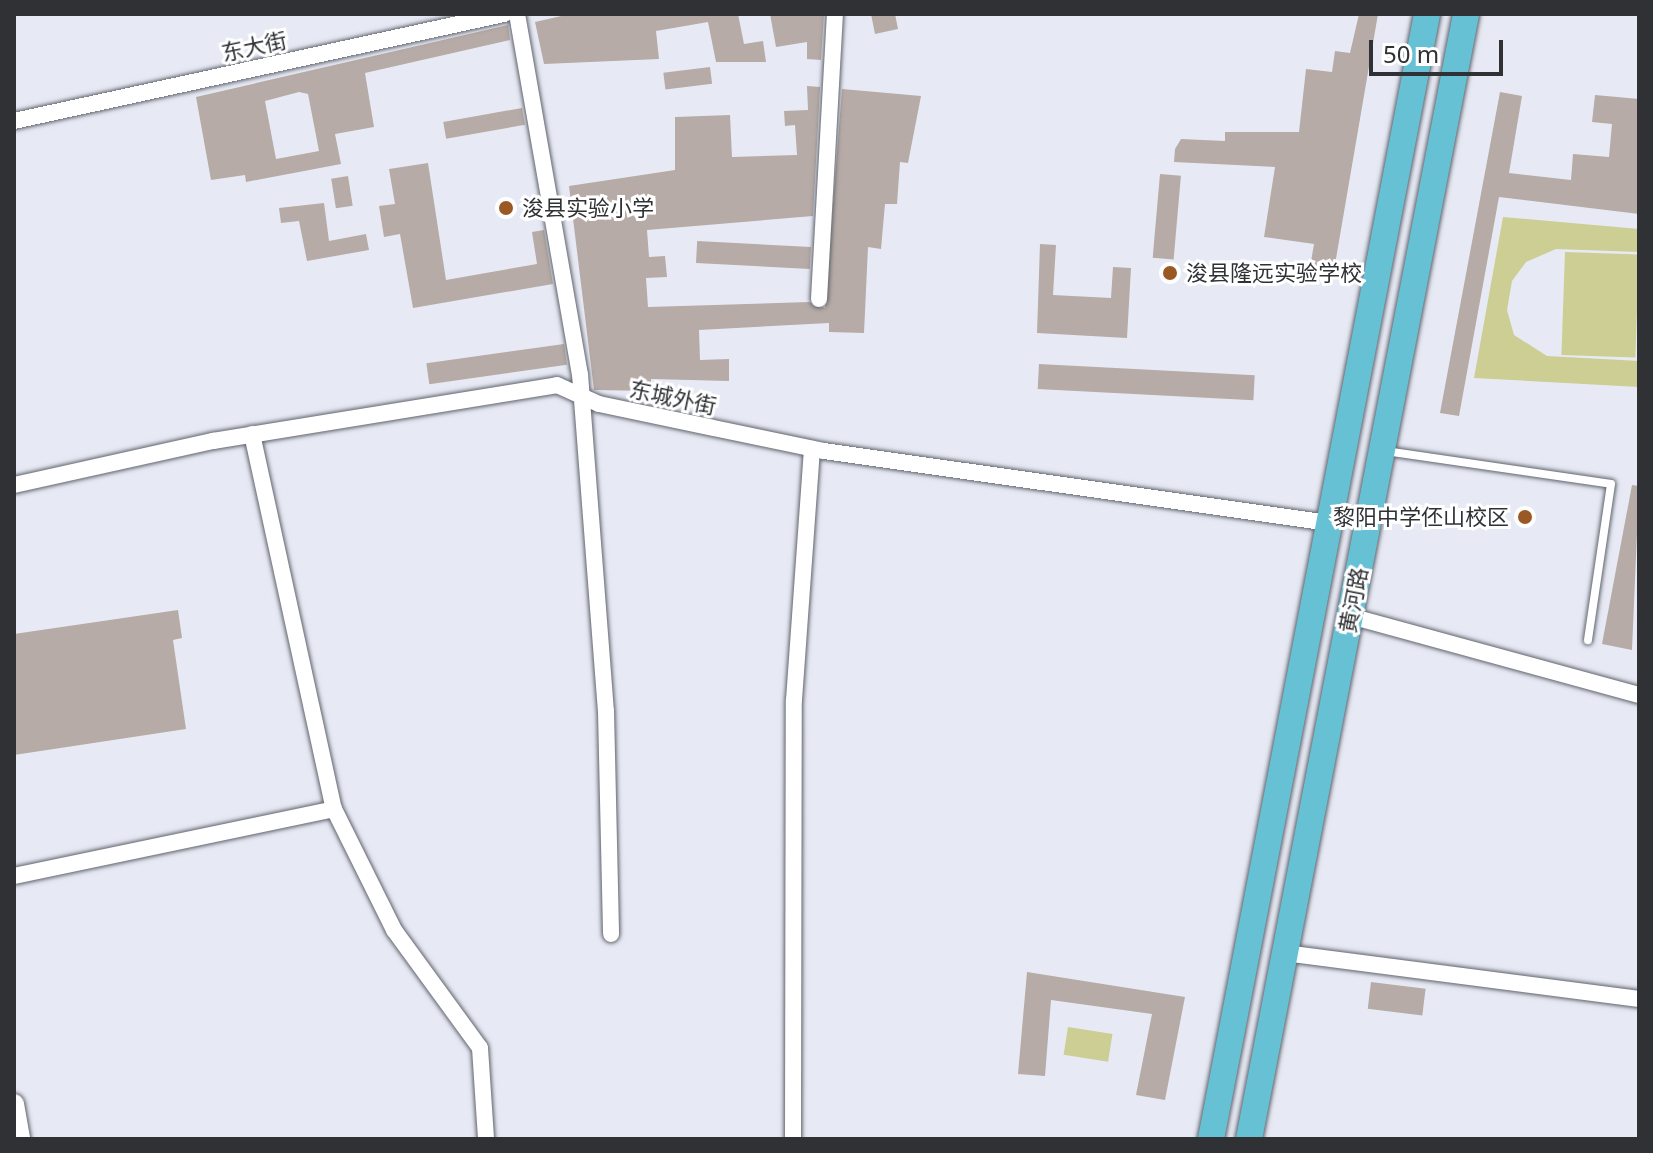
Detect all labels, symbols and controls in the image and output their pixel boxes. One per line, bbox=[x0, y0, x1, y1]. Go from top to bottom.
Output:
scale bar bbox=[1373, 24, 1507, 74]
street label: 东大街 bbox=[219, 26, 289, 66]
text: 50 m bbox=[1383, 37, 1439, 70]
place label: 浚县实验小学 bbox=[522, 195, 654, 221]
marker: 浚县实验小学 bbox=[497, 199, 515, 217]
place label: 浚县隆远实验学校 bbox=[1186, 260, 1362, 286]
marker: 浚县隆远实验学校 bbox=[1161, 264, 1179, 282]
street label: 东城外街 bbox=[627, 375, 719, 419]
place label: 黎阳中学伾山校区 bbox=[1333, 504, 1509, 530]
marker: 黎阳中学伾山校区 bbox=[1516, 508, 1534, 526]
street label: 黄河路 bbox=[1334, 565, 1372, 635]

